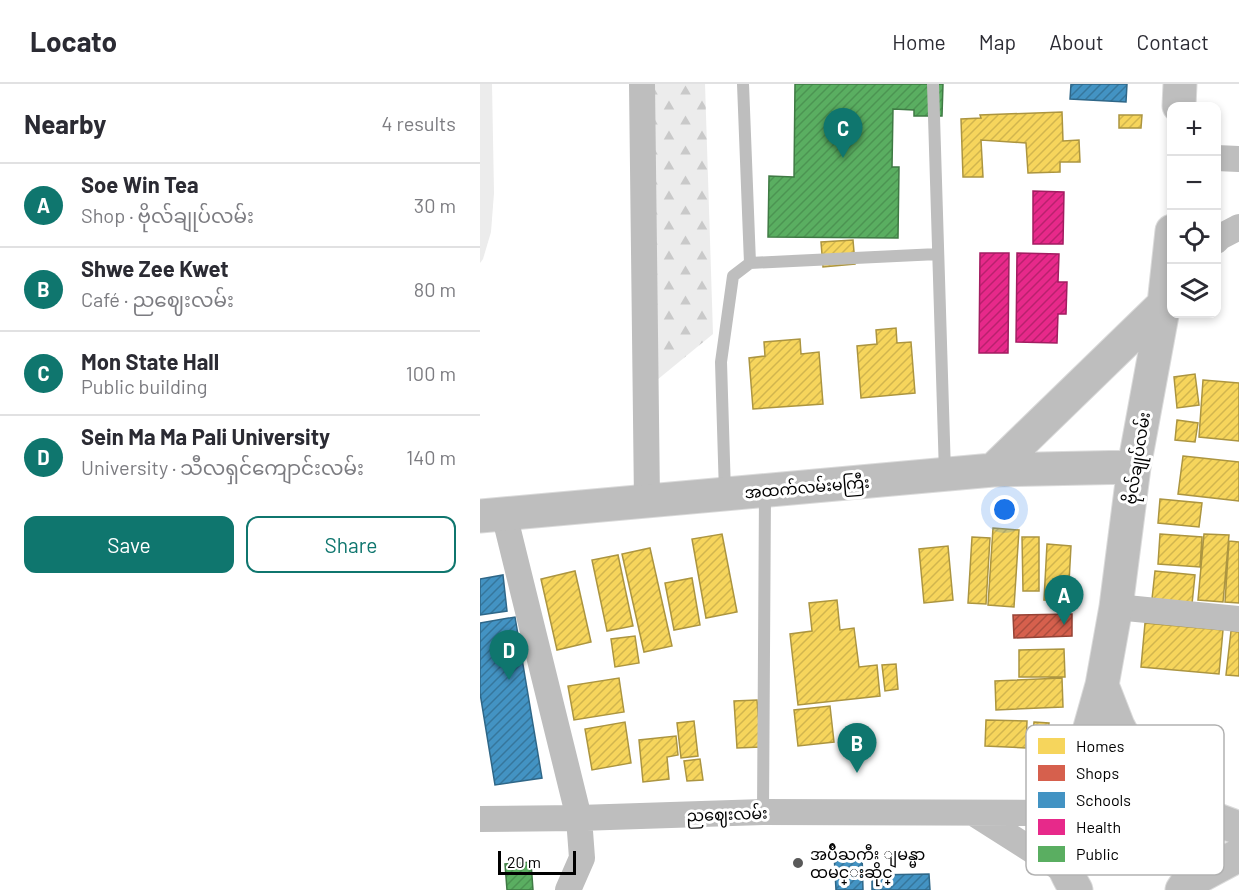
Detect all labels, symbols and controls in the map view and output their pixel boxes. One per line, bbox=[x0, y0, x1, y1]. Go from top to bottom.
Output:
text: Locato bbox=[30, 24, 117, 58]
text: Home bbox=[892, 29, 946, 54]
text: Map bbox=[979, 29, 1016, 54]
text: About bbox=[1049, 29, 1104, 54]
text: Contact bbox=[1137, 29, 1209, 54]
map controls bbox=[1167, 102, 1221, 318]
button: + bbox=[1167, 102, 1221, 156]
text: Nearby bbox=[24, 108, 106, 139]
pin: C bbox=[824, 109, 862, 158]
text: 4 results bbox=[381, 111, 456, 135]
button: − bbox=[1167, 156, 1221, 210]
text: Soe Win Tea bbox=[81, 171, 199, 197]
text: A bbox=[37, 193, 50, 217]
text: 30 m bbox=[414, 193, 456, 217]
text: Shop · ဗိုလ်ချုပ်လမ်း bbox=[81, 203, 254, 227]
button: locate bbox=[1167, 210, 1221, 264]
text: Shwe Zee Kwet bbox=[81, 255, 229, 281]
button: layers bbox=[1167, 264, 1221, 318]
text: B bbox=[37, 277, 50, 301]
text: 80 m bbox=[414, 277, 456, 301]
text: Café · ညဈေးလမ်း bbox=[81, 287, 234, 311]
text: Mon State Hall bbox=[81, 348, 219, 374]
text: C bbox=[37, 361, 50, 385]
text: 100 m bbox=[406, 361, 456, 385]
text: Public building bbox=[81, 374, 207, 398]
street label: ဗိုလ်ချုပ်လမ်း bbox=[1119, 410, 1159, 506]
text: Sein Ma Ma Pali University bbox=[81, 423, 330, 449]
text: D bbox=[37, 445, 50, 469]
text: 140 m bbox=[406, 445, 456, 469]
text: University · သီလရှင်ကျောင်းလမ်း bbox=[81, 455, 364, 479]
street label: အထက်လမ်းမကြီး bbox=[744, 471, 871, 506]
your location bbox=[990, 495, 1019, 524]
button: Save bbox=[24, 516, 234, 573]
button: Share bbox=[246, 516, 456, 573]
pin: A bbox=[1044, 576, 1084, 625]
pin: D bbox=[489, 630, 528, 680]
pin: B bbox=[838, 724, 877, 773]
legend bbox=[1026, 725, 1224, 875]
text: Homes bbox=[1076, 736, 1124, 755]
text: Shops bbox=[1076, 763, 1119, 782]
text: Schools bbox=[1076, 790, 1131, 809]
street label: ညဈေးလမ်း bbox=[686, 802, 768, 829]
text: Health bbox=[1076, 817, 1121, 836]
place label: အပ်ိဳႀကီး ျမန္မာ ထမင္းဆိုင္ bbox=[810, 843, 925, 887]
text: Public bbox=[1076, 844, 1119, 863]
scale bar bbox=[498, 848, 576, 876]
text: 20 m bbox=[507, 852, 541, 871]
marker: အပ်ိဳႀကီး ျမန္မာ ထမင္းဆိုင္ bbox=[791, 856, 805, 870]

